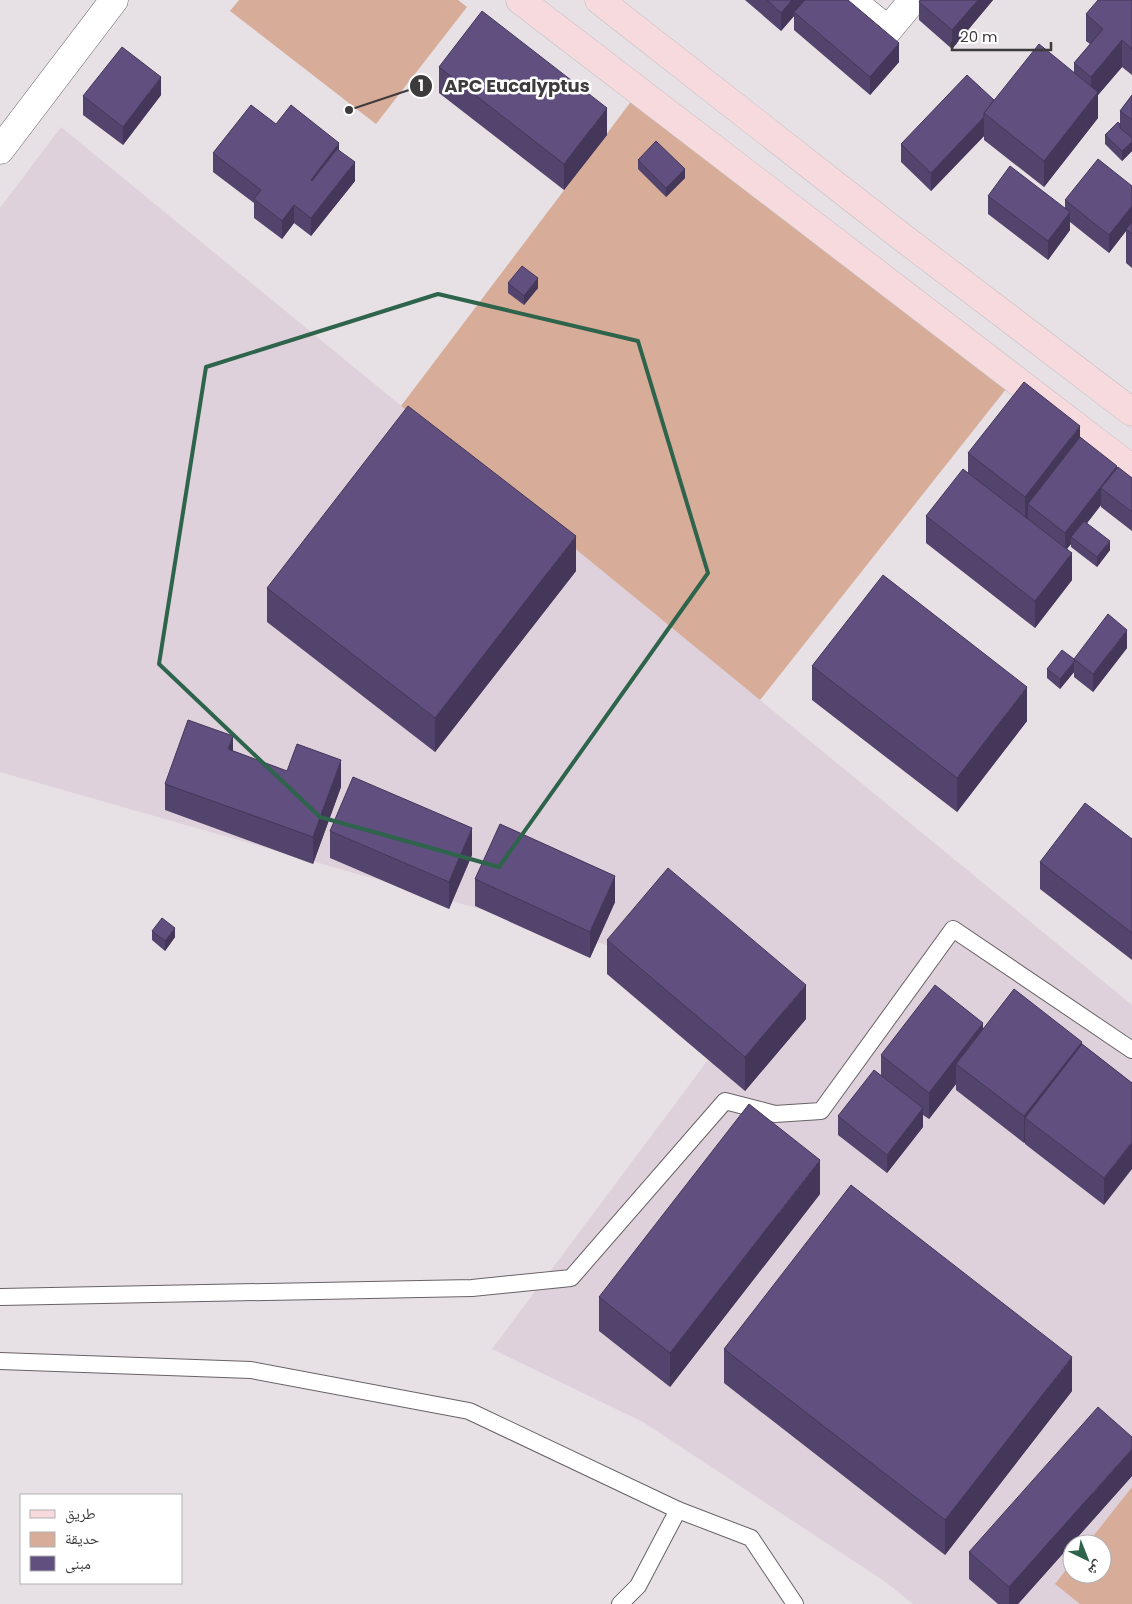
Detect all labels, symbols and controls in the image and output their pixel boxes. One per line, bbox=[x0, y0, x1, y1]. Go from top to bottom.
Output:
scale bar bbox=[952, 20, 1051, 52]
text: 20 m bbox=[960, 26, 998, 47]
callout: APC Eucalyptus bbox=[409, 69, 599, 102]
text: APC Eucalyptus bbox=[444, 73, 590, 98]
text: 1 bbox=[418, 75, 424, 96]
legend bbox=[20, 1494, 182, 1584]
text: طريق bbox=[65, 1503, 96, 1524]
text: حديقة bbox=[65, 1528, 100, 1549]
north arrow bbox=[1062, 1534, 1112, 1584]
text: مبنى bbox=[65, 1553, 91, 1574]
text: ش bbox=[1084, 1556, 1108, 1581]

